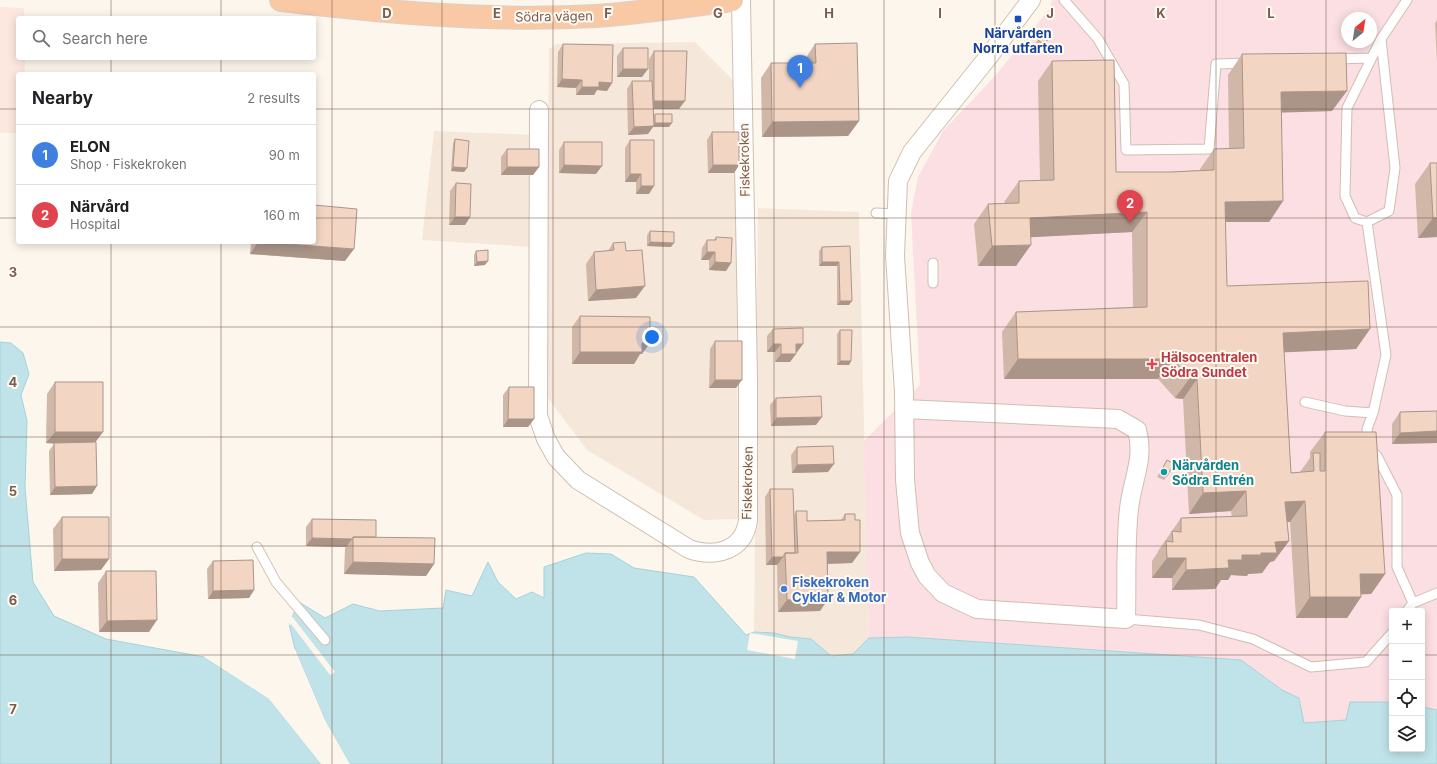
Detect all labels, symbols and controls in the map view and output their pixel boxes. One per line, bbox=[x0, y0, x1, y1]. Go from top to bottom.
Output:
text: D bbox=[382, 5, 392, 21]
text: E bbox=[493, 5, 501, 21]
text: F bbox=[604, 5, 612, 21]
text: G bbox=[713, 5, 723, 21]
text: H bbox=[824, 5, 834, 21]
text: I bbox=[938, 5, 942, 21]
text: J bbox=[1046, 5, 1054, 21]
text: K bbox=[1156, 5, 1166, 21]
text: L bbox=[1267, 5, 1275, 21]
street label: Södra vägen bbox=[515, 7, 593, 25]
north arrow bbox=[1341, 12, 1377, 48]
marker: Närvården Norra utfarten bbox=[1013, 14, 1023, 24]
search box bbox=[16, 16, 316, 60]
place label: Närvården Norra utfarten bbox=[973, 25, 1063, 56]
icon: search bbox=[30, 27, 52, 49]
text: Search here bbox=[62, 29, 148, 48]
pin: 1 bbox=[787, 55, 813, 88]
text: Nearby bbox=[32, 88, 93, 108]
text: 2 results bbox=[247, 90, 300, 106]
street label: Fiskekroken bbox=[735, 123, 753, 197]
text: ELON bbox=[70, 137, 110, 156]
text: 1 bbox=[42, 147, 48, 163]
text: 90 m bbox=[269, 147, 300, 163]
text: Shop · Fiskekroken bbox=[70, 156, 187, 172]
pin: 2 bbox=[1117, 190, 1143, 223]
text: Närvård bbox=[70, 197, 129, 216]
text: 2 bbox=[41, 207, 49, 223]
text: 160 m bbox=[263, 207, 300, 223]
text: Hospital bbox=[70, 216, 120, 232]
text: 3 bbox=[9, 264, 17, 280]
your location bbox=[642, 327, 662, 347]
place label: Hälsocentralen Södra Sundet bbox=[1161, 349, 1257, 380]
marker: Hälsocentralen Södra Sundet bbox=[1146, 358, 1158, 370]
text: 4 bbox=[9, 374, 18, 390]
street label: Fiskekroken bbox=[738, 446, 756, 520]
place label: Närvården Södra Entrén bbox=[1172, 457, 1254, 488]
marker: Närvården Södra Entrén bbox=[1159, 467, 1169, 477]
text: 5 bbox=[9, 483, 17, 499]
place label: Fiskekroken Cyklar & Motor bbox=[792, 574, 887, 605]
marker: Fiskekroken Cyklar & Motor bbox=[779, 584, 789, 594]
text: 6 bbox=[9, 592, 17, 608]
map controls bbox=[1389, 608, 1425, 752]
button: + bbox=[1389, 608, 1425, 644]
button: − bbox=[1389, 644, 1425, 680]
button: locate bbox=[1389, 680, 1425, 716]
text: 7 bbox=[9, 701, 17, 717]
button: layers bbox=[1389, 716, 1425, 752]

